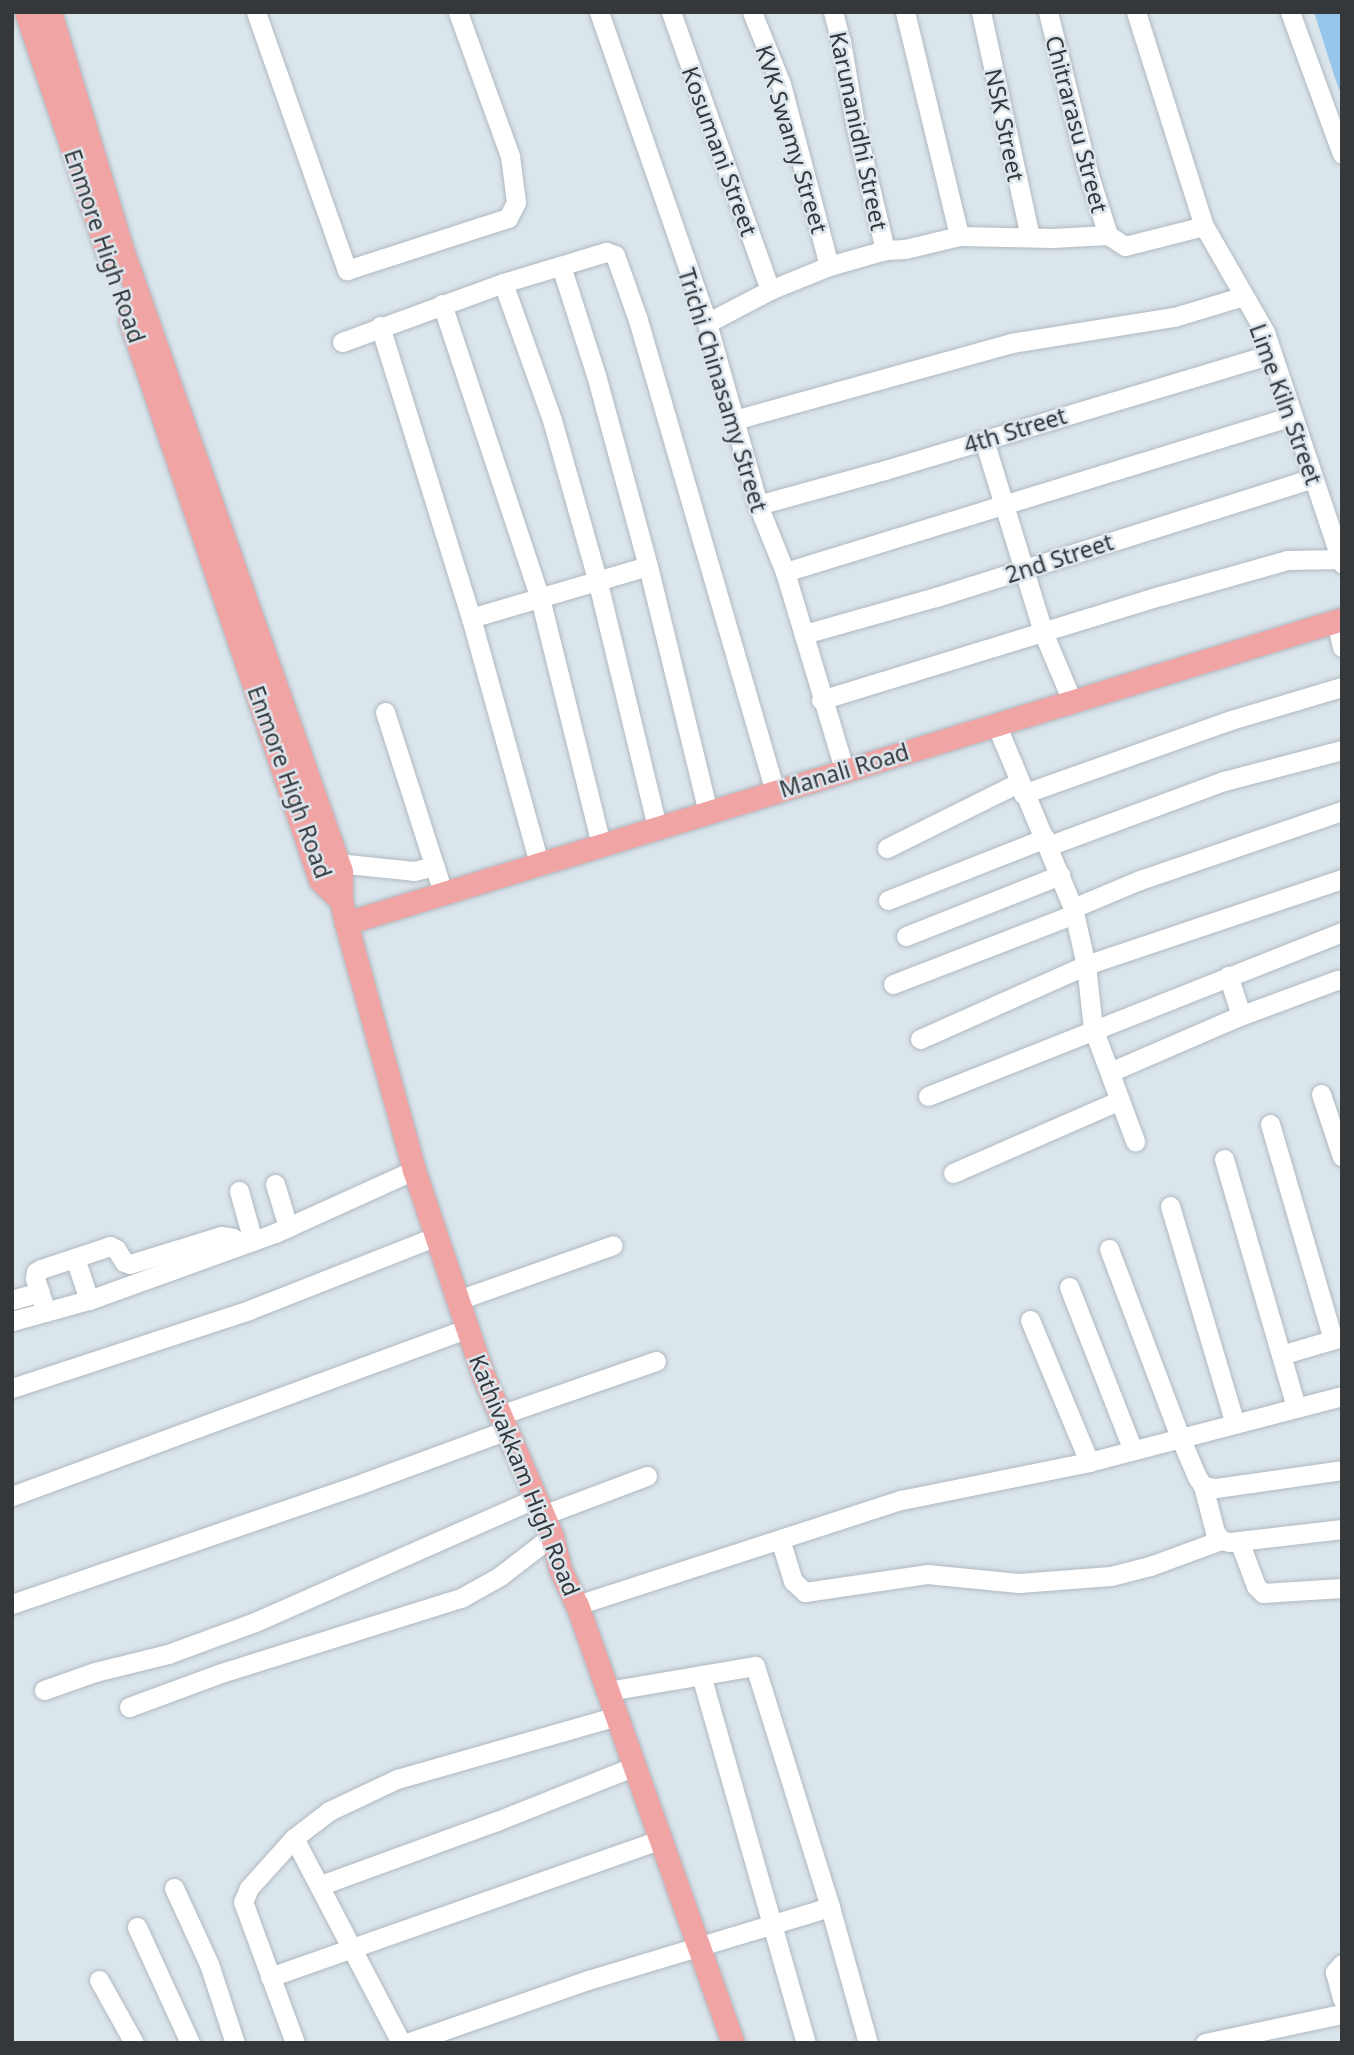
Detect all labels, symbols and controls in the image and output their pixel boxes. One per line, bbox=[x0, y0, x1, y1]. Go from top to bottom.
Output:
street label: Karunanidhi Street bbox=[824, 29, 894, 233]
street label: Chitrarasu Street bbox=[1040, 32, 1114, 216]
street label: KVK Swamy Street bbox=[750, 42, 834, 236]
street label: Kosumani Street bbox=[677, 63, 763, 239]
street label: NSK Street bbox=[980, 66, 1030, 184]
street label: Enmore High Road bbox=[59, 146, 151, 346]
street label: Trichi Chinasamy Street bbox=[673, 265, 773, 515]
street label: Lime Kiln Street bbox=[1244, 320, 1328, 488]
street label: 4th Street bbox=[960, 401, 1070, 459]
street label: 2nd Street bbox=[1002, 528, 1116, 588]
street label: Enmore High Road bbox=[242, 682, 338, 882]
street label: Manali Road bbox=[776, 737, 912, 803]
street label: Kathivakkam High Road bbox=[464, 1350, 586, 1600]

